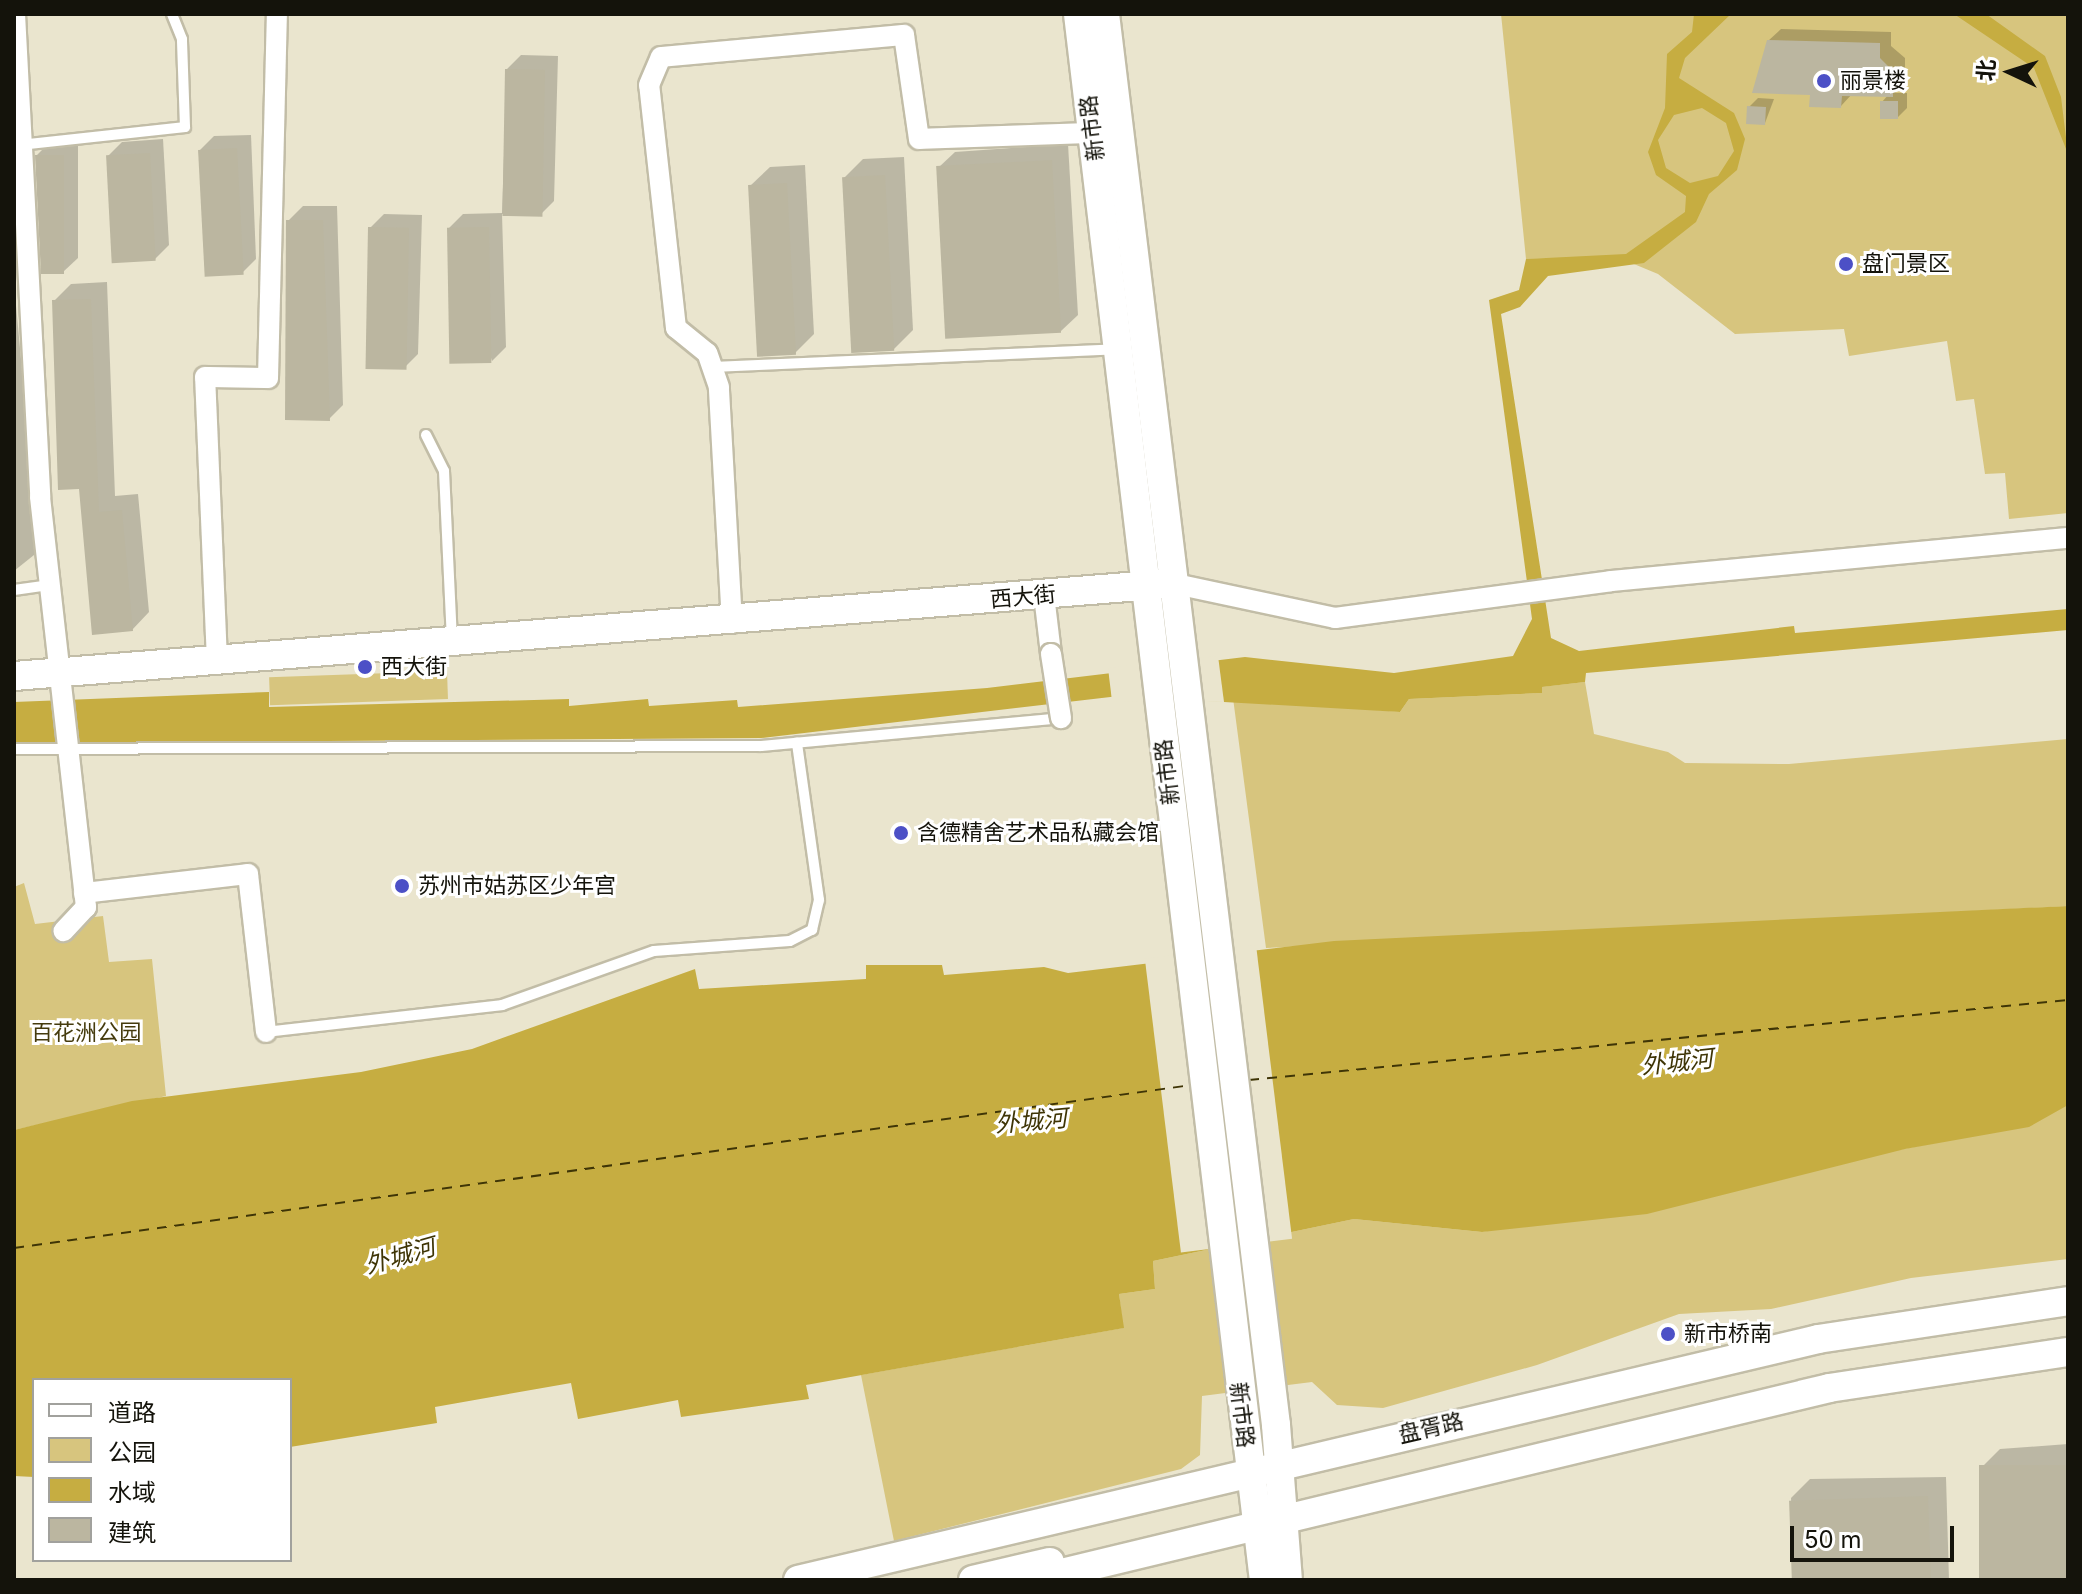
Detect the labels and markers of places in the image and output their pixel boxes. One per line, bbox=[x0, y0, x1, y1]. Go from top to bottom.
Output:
place label: 丽景楼 bbox=[1840, 68, 1906, 94]
marker: 丽景楼 bbox=[1815, 72, 1833, 90]
place label: 盘门景区 bbox=[1862, 251, 1950, 277]
marker: 盘门景区 bbox=[1837, 255, 1855, 273]
place label: 西大街 bbox=[381, 654, 447, 680]
marker: 西大街 bbox=[356, 658, 374, 676]
place label: 含德精舍艺术品私藏会馆 bbox=[917, 820, 1159, 846]
marker: 含德精舍艺术品私藏会馆 bbox=[892, 824, 910, 842]
place label: 苏州市姑苏区少年宫 bbox=[418, 873, 616, 899]
marker: 苏州市姑苏区少年宫 bbox=[393, 877, 411, 895]
place label: 新市桥南 bbox=[1684, 1321, 1772, 1347]
marker: 新市桥南 bbox=[1659, 1325, 1677, 1343]

